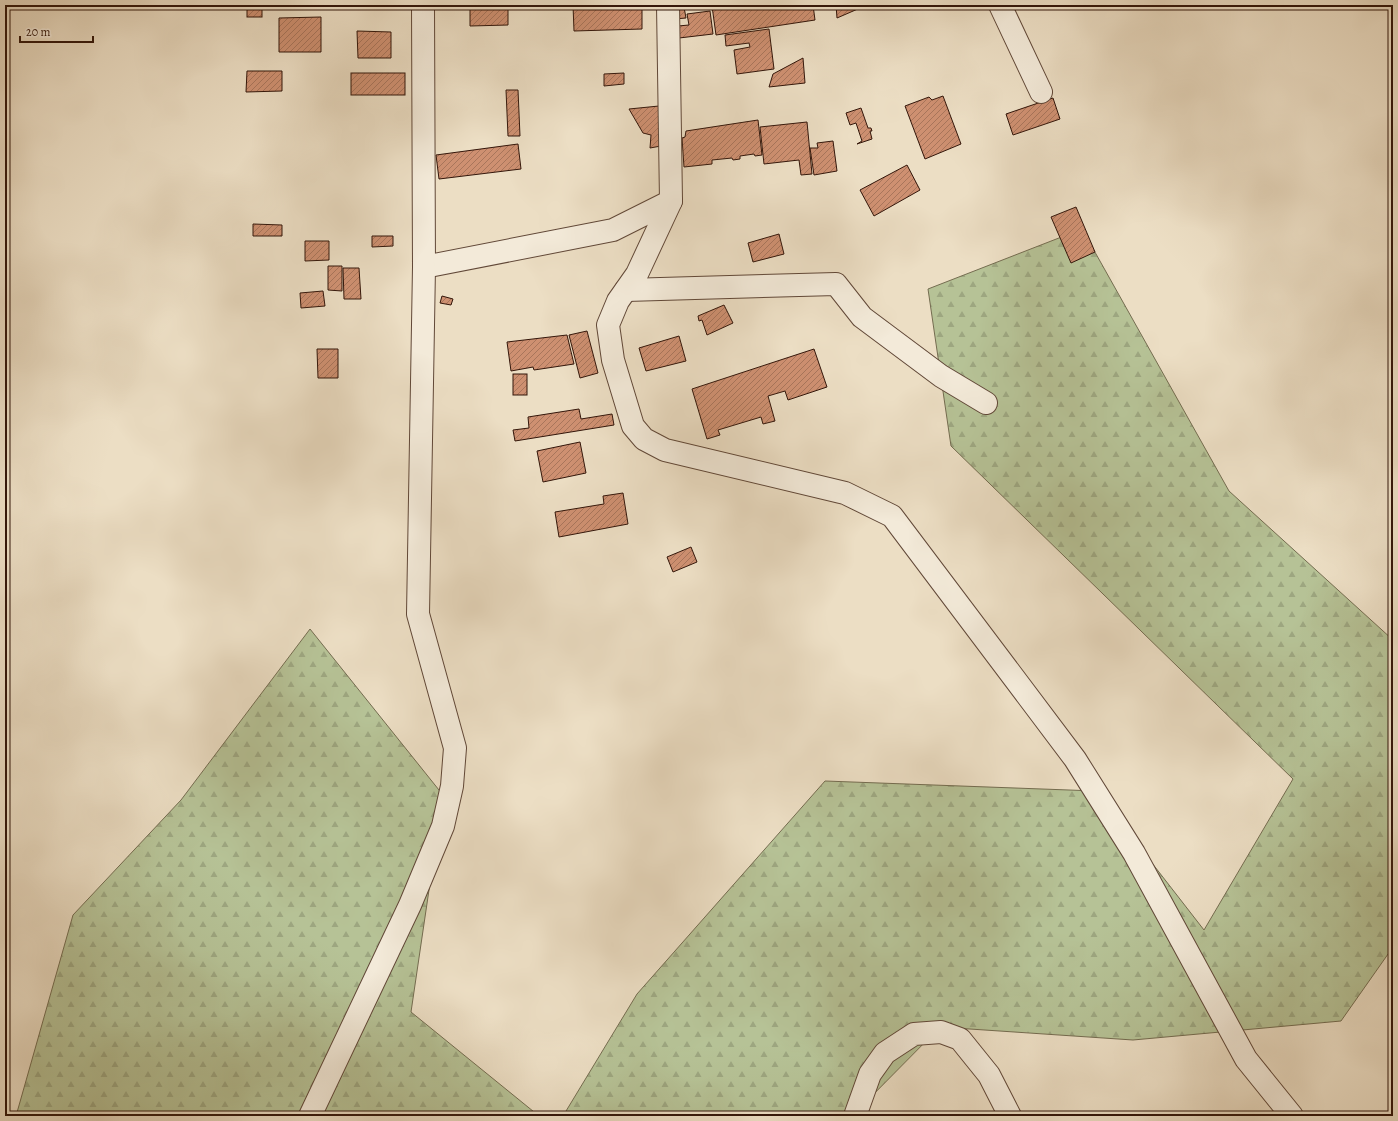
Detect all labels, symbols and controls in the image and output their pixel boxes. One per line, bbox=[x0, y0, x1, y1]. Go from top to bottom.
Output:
scale bar bbox=[20, 18, 93, 44]
text: 20 m bbox=[26, 24, 50, 40]

